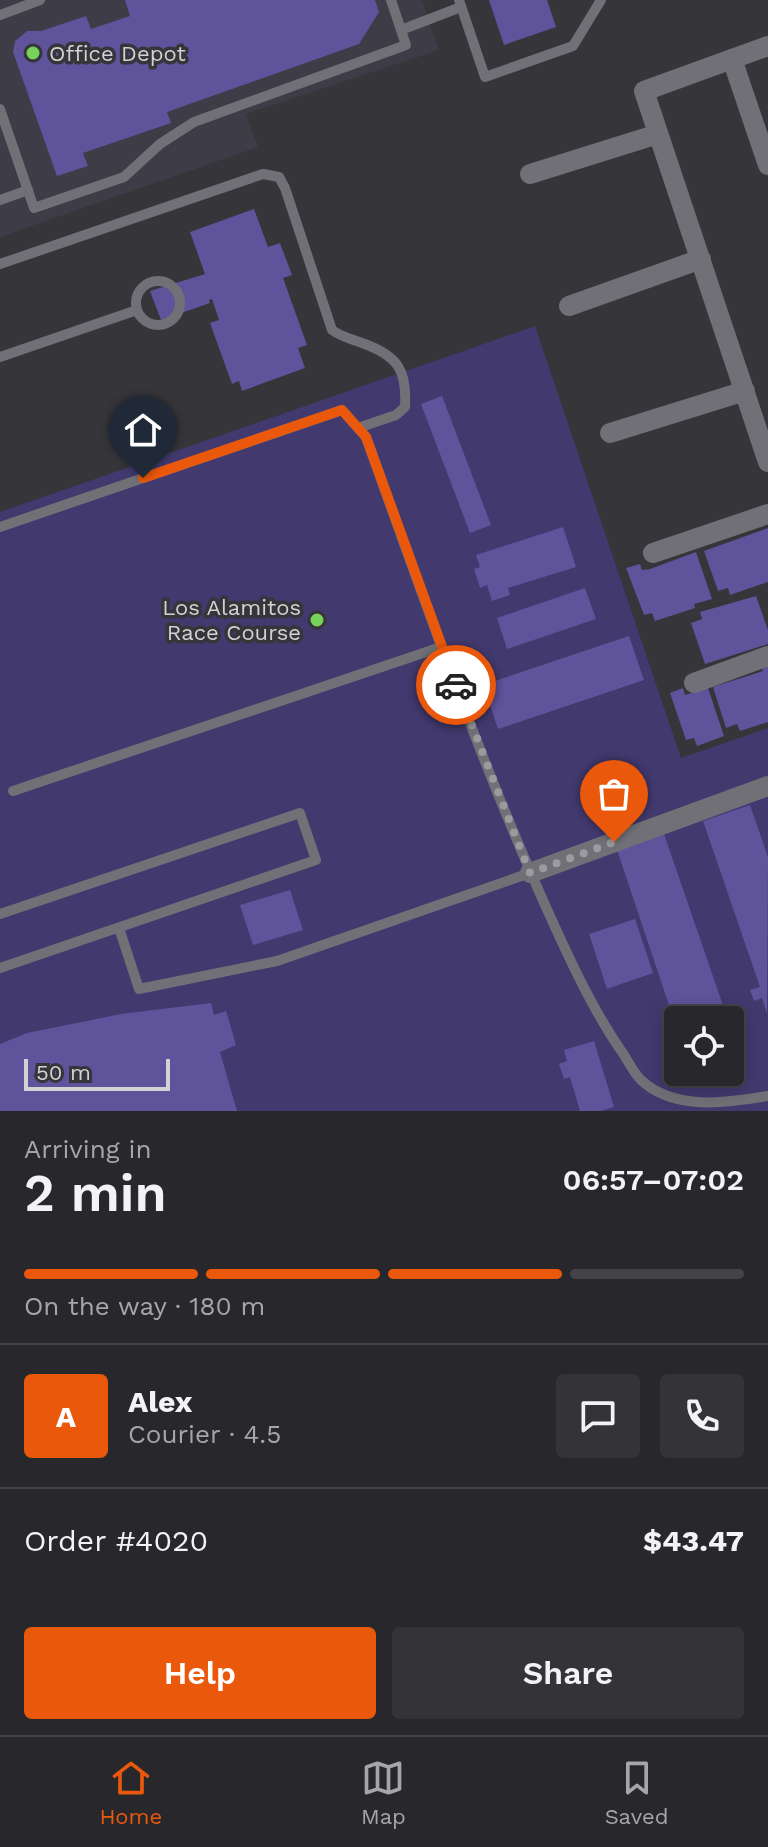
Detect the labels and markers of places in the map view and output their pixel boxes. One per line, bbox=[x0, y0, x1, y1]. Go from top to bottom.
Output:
place label: Office Depot bbox=[49, 41, 186, 66]
marker: Office Depot bbox=[24, 44, 42, 62]
pin bbox=[109, 396, 177, 478]
place label: Los Alamitos Race Course bbox=[162, 595, 301, 645]
marker: Los Alamitos Race Course bbox=[308, 611, 326, 629]
pin bbox=[580, 760, 648, 842]

